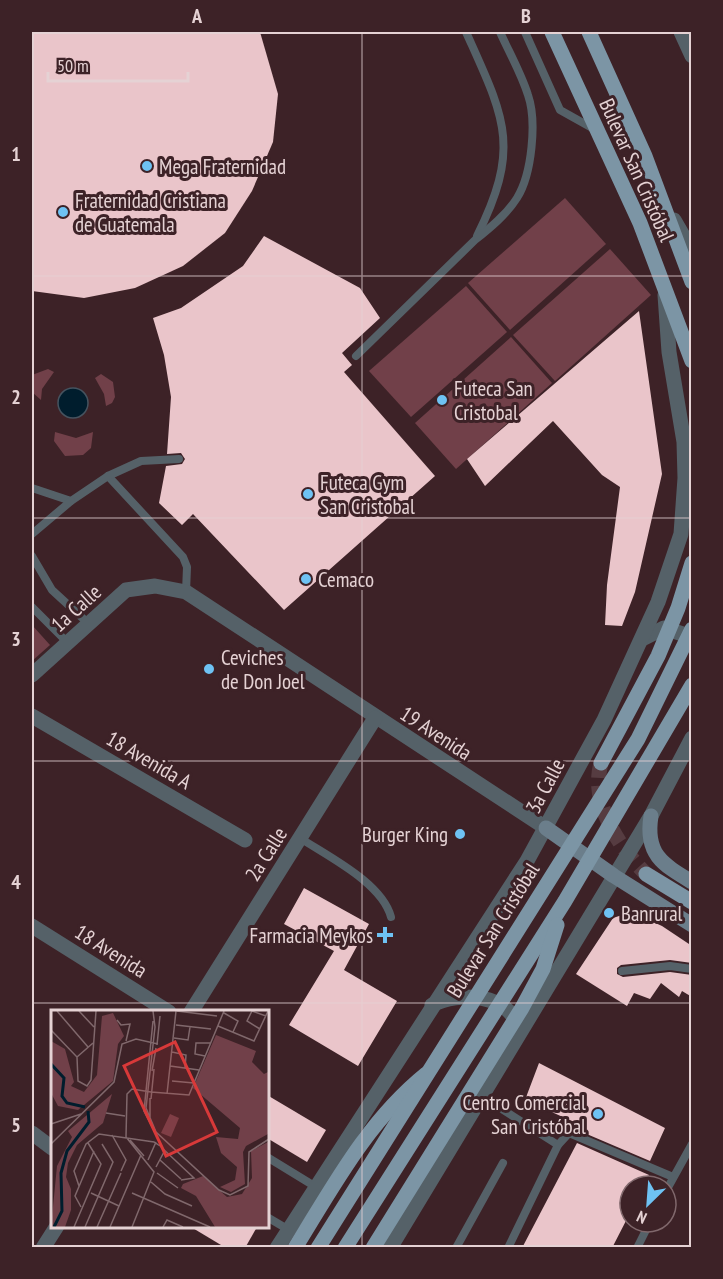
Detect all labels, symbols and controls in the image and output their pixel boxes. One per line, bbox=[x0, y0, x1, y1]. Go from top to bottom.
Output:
text: A bbox=[191, 3, 203, 29]
text: B bbox=[521, 3, 531, 29]
scale bar bbox=[48, 45, 188, 83]
text: 50 m bbox=[57, 54, 89, 77]
street label: Bulevar San Cristóbal bbox=[593, 94, 681, 246]
text: 1 bbox=[11, 141, 21, 167]
place label: Mega Fraternidad bbox=[159, 153, 286, 180]
marker: Mega Fraternidad bbox=[140, 159, 154, 173]
place label: Fraternidad Cristiana de Guatemala bbox=[75, 187, 226, 238]
marker: Fraternidad Cristiana de Guatemala bbox=[56, 205, 70, 219]
place label: Futeca San Cristobal bbox=[454, 375, 533, 426]
text: 2 bbox=[11, 384, 21, 410]
marker: Futeca San Cristobal bbox=[435, 393, 449, 407]
place label: Futeca Gym San Cristobal bbox=[320, 469, 415, 520]
marker: Futeca Gym San Cristobal bbox=[301, 487, 315, 501]
place label: Cemaco bbox=[318, 566, 374, 593]
marker: Cemaco bbox=[299, 572, 313, 586]
street label: 1a Calle bbox=[45, 578, 107, 638]
text: 3 bbox=[11, 626, 21, 652]
place label: Ceviches de Don Joel bbox=[221, 644, 305, 695]
marker: Ceviches de Don Joel bbox=[202, 662, 216, 676]
street label: 19 Avenida bbox=[395, 700, 477, 766]
street label: 18 Avenida A bbox=[102, 725, 196, 795]
street label: 3a Calle bbox=[519, 754, 571, 818]
place label: Burger King bbox=[362, 821, 448, 848]
street label: 2a Calle bbox=[239, 822, 293, 886]
marker: Burger King bbox=[453, 827, 467, 841]
street label: Bulevar San Cristóbal bbox=[441, 858, 545, 1002]
text: 4 bbox=[11, 869, 21, 895]
place label: Banrural bbox=[621, 900, 683, 927]
marker: Banrural bbox=[602, 906, 616, 920]
street label: 18 Avenida bbox=[70, 918, 152, 984]
place label: Farmacia Meykos bbox=[250, 922, 373, 949]
marker: Farmacia Meykos bbox=[378, 928, 392, 942]
inset map bbox=[51, 1010, 268, 1228]
place label: Centro Comercial San Cristóbal bbox=[462, 1089, 586, 1140]
marker: Centro Comercial San Cristóbal bbox=[591, 1107, 605, 1121]
text: 5 bbox=[11, 1112, 21, 1138]
north arrow bbox=[618, 1174, 678, 1234]
text: N bbox=[634, 1207, 650, 1228]

